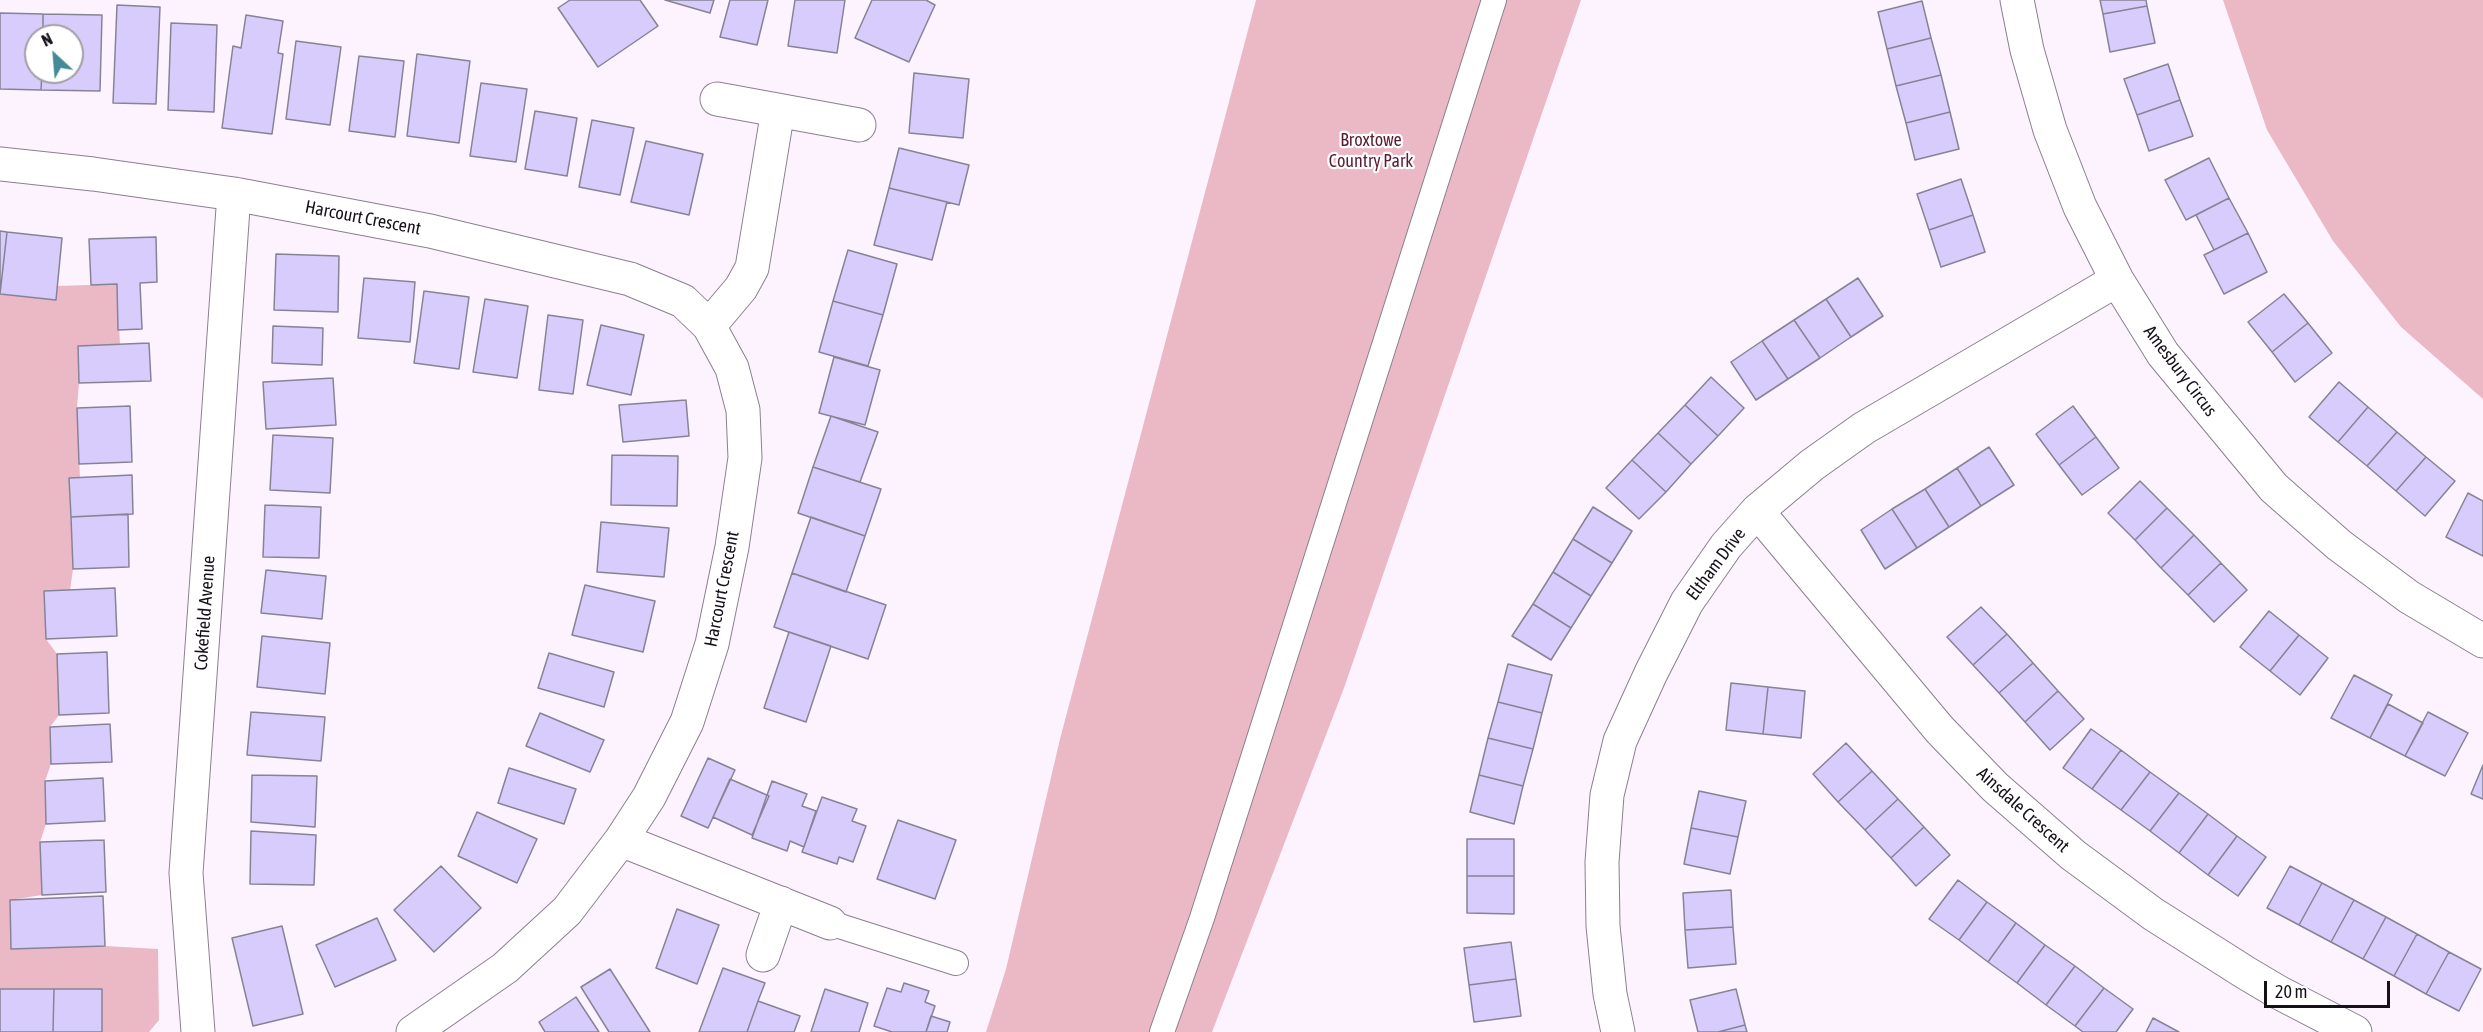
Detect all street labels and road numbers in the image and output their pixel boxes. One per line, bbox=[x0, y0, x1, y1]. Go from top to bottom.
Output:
street label: Harcourt Crescent bbox=[303, 196, 423, 240]
street label: Amesbury Circus bbox=[2139, 321, 2221, 421]
street label: Eltham Drive bbox=[1682, 524, 1750, 604]
street label: Harcourt Crescent bbox=[700, 529, 744, 649]
street label: Cokefield Avenue bbox=[190, 555, 220, 671]
street label: Ainsdale Crescent bbox=[1972, 763, 2074, 857]

